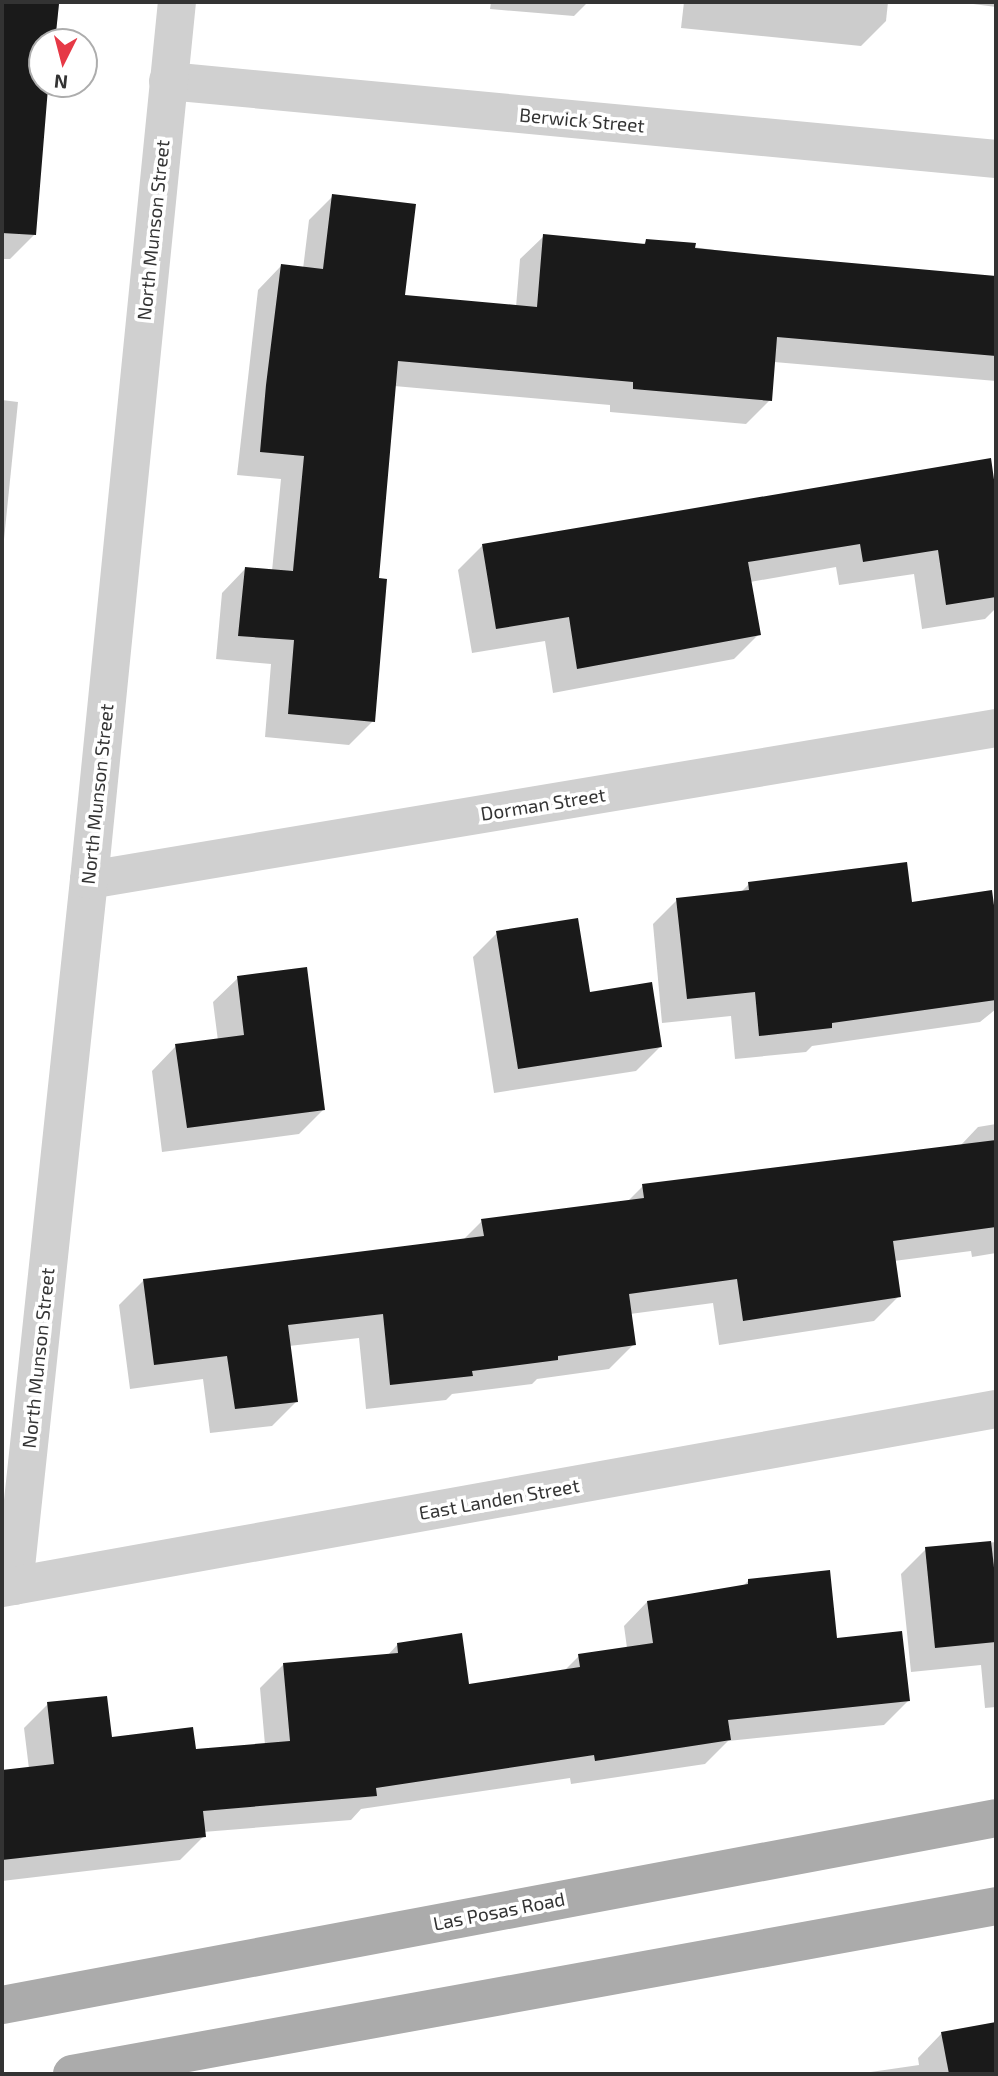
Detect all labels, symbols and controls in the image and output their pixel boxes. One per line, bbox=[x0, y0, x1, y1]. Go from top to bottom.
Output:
north arrow bbox=[28, 28, 98, 98]
text: N bbox=[53, 70, 69, 95]
street label: Berwick Street bbox=[518, 103, 646, 137]
street label: North Munson Street bbox=[132, 139, 174, 321]
street label: North Munson Street bbox=[76, 703, 118, 885]
street label: Dorman Street bbox=[479, 783, 607, 825]
street label: North Munson Street bbox=[17, 1267, 59, 1449]
street label: East Landen Street bbox=[417, 1474, 581, 1524]
street label: Las Posas Road bbox=[431, 1887, 567, 1935]

